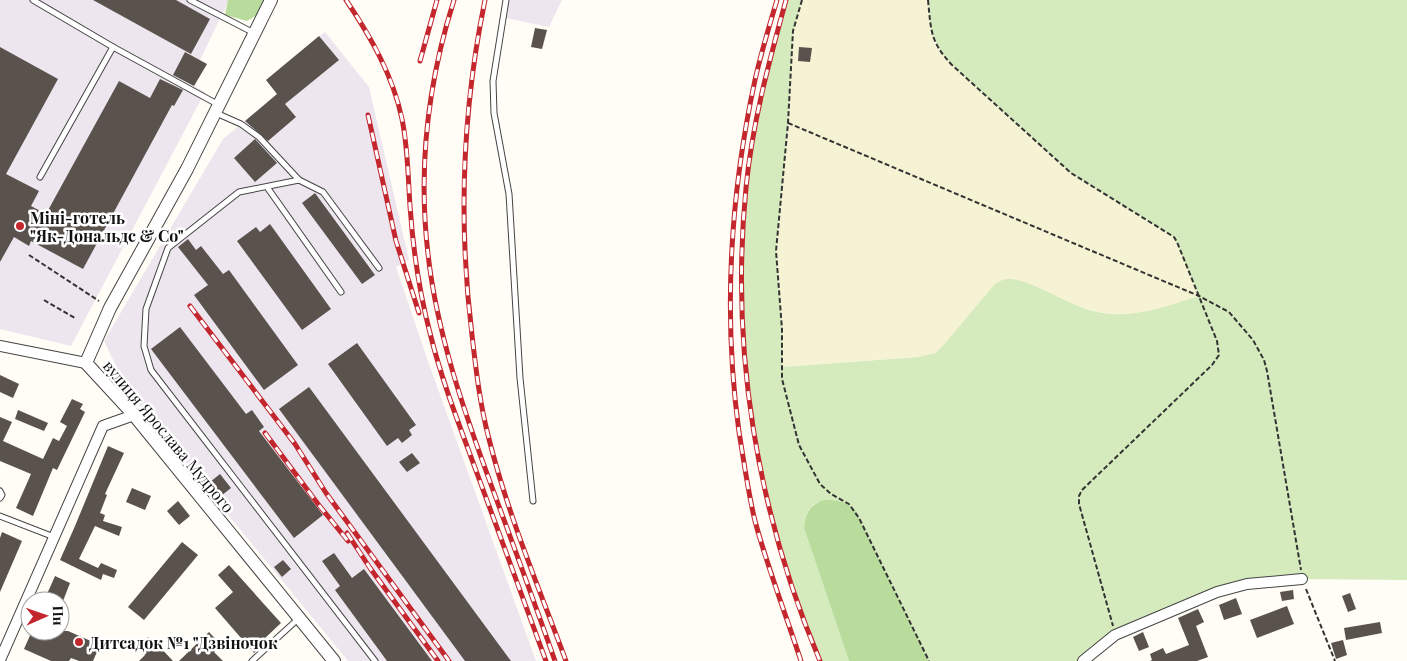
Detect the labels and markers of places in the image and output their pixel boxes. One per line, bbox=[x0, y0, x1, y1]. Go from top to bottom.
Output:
place label: Міні-готель "Як-Дональдс & Co" bbox=[30, 207, 184, 246]
marker: Міні-готель "Як-Дональдс & Co" bbox=[14, 220, 26, 232]
place label: Дитсадок №1 "Дзвіночок bbox=[89, 632, 278, 653]
marker: Дитсадок №1 "Дзвіночок bbox=[73, 636, 85, 648]

